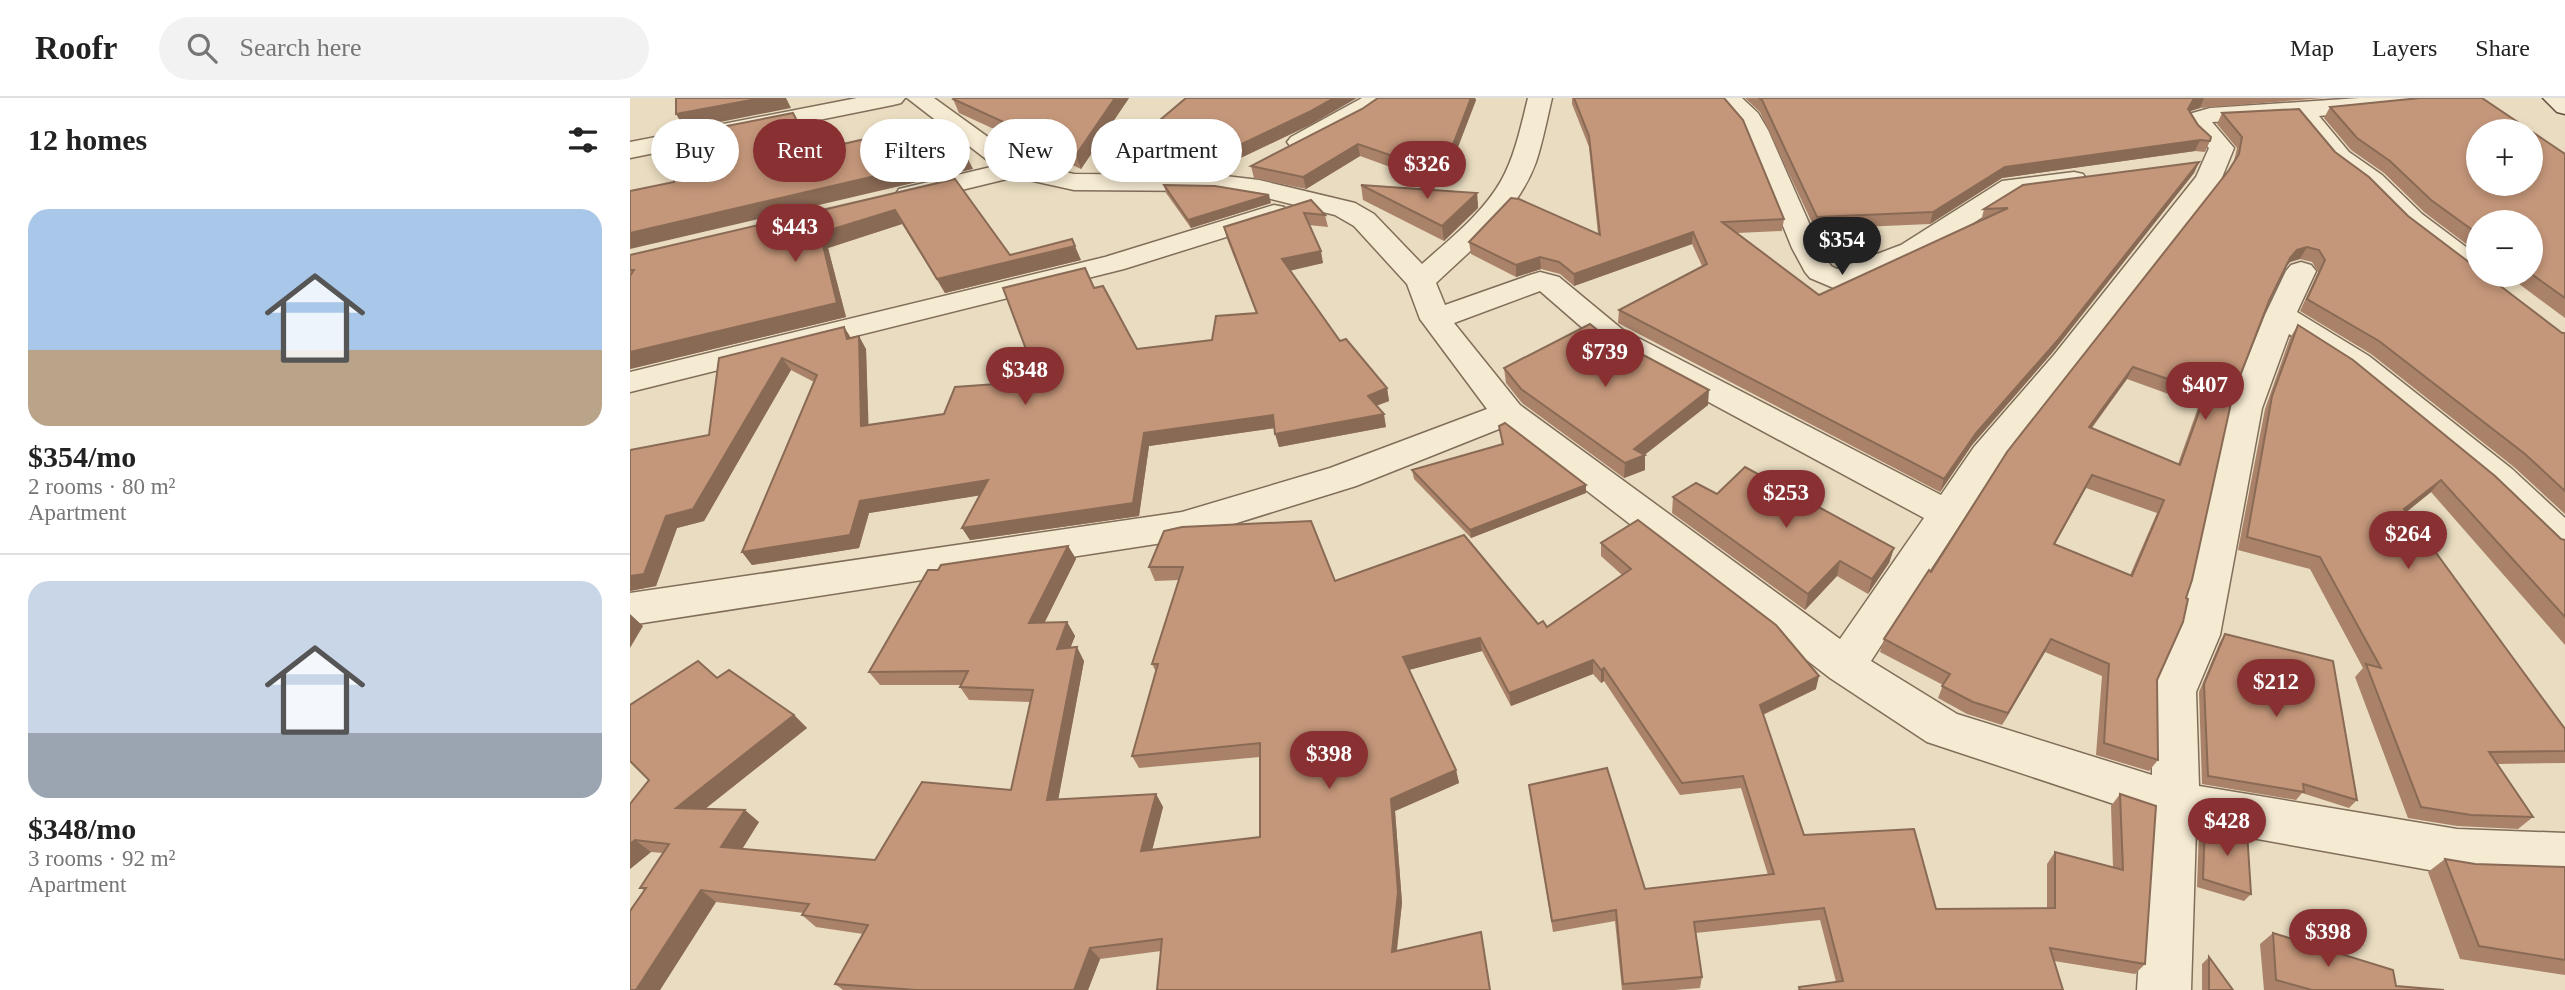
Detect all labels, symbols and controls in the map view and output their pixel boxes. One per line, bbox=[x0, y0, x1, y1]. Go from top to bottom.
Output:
search box bbox=[159, 17, 649, 80]
icon: search bbox=[183, 29, 221, 67]
text: Roofr bbox=[35, 30, 117, 66]
text: Search here bbox=[239, 33, 361, 62]
text: Map bbox=[2290, 35, 2334, 61]
text: Layers bbox=[2372, 35, 2437, 61]
text: Share bbox=[2475, 35, 2530, 61]
chip: Buy bbox=[651, 119, 739, 182]
chip: Rent bbox=[753, 119, 846, 182]
chip: Filters bbox=[860, 119, 970, 182]
chip: New bbox=[984, 119, 1077, 182]
chip: Apartment bbox=[1091, 119, 1242, 182]
map controls bbox=[2466, 119, 2543, 287]
button: + bbox=[2466, 119, 2543, 196]
icon: filters bbox=[564, 121, 602, 159]
text: 12 homes bbox=[28, 123, 147, 156]
pin: $326 bbox=[1386, 141, 1468, 201]
text: $326 bbox=[1404, 151, 1450, 176]
pin: $443 bbox=[754, 204, 836, 264]
button: − bbox=[2466, 210, 2543, 287]
text: $443 bbox=[772, 214, 818, 239]
pin: $354 bbox=[1801, 218, 1883, 277]
text: $354 bbox=[1819, 227, 1865, 252]
icon: home bbox=[252, 255, 378, 381]
pin: $739 bbox=[1564, 330, 1646, 389]
text: $739 bbox=[1582, 339, 1628, 364]
pin: $348 bbox=[984, 348, 1066, 407]
text: $348 bbox=[1002, 357, 1048, 382]
pin: $407 bbox=[2164, 362, 2246, 422]
text: $407 bbox=[2182, 372, 2228, 397]
text: $354/mo bbox=[28, 440, 136, 473]
pin: $253 bbox=[1745, 470, 1827, 530]
text: 2 rooms · 80 m² bbox=[28, 474, 175, 499]
text: $253 bbox=[1763, 480, 1809, 505]
text: Apartment bbox=[28, 500, 126, 525]
pin: $264 bbox=[2367, 512, 2449, 571]
text: $264 bbox=[2385, 521, 2431, 546]
icon: home bbox=[252, 627, 378, 753]
pin: $212 bbox=[2235, 660, 2317, 719]
text: $212 bbox=[2253, 669, 2299, 694]
pin: $398 bbox=[1288, 732, 1370, 791]
text: $398 bbox=[1306, 741, 1352, 766]
pin: $428 bbox=[2186, 798, 2268, 858]
text: $428 bbox=[2204, 808, 2250, 833]
text: $348/mo bbox=[28, 812, 136, 845]
text: 3 rooms · 92 m² bbox=[28, 846, 175, 871]
text: Apartment bbox=[28, 872, 126, 897]
pin: $398 bbox=[2287, 910, 2369, 969]
text: $398 bbox=[2305, 919, 2351, 944]

